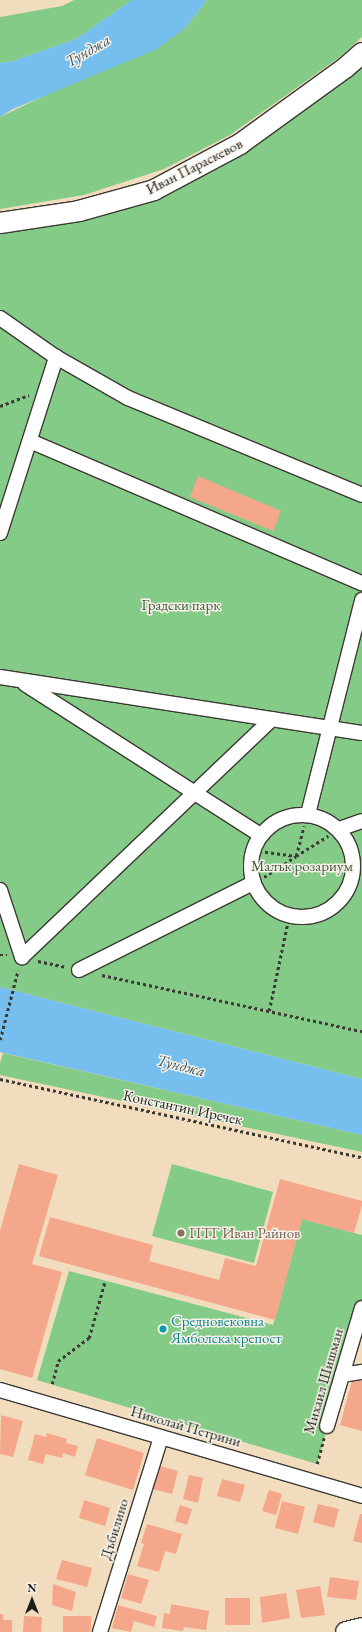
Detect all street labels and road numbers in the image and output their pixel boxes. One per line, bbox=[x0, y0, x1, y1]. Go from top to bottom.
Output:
street label: Иван Параскевов bbox=[143, 134, 245, 198]
street label: Константин Иречек bbox=[122, 1086, 244, 1128]
street label: Михаил Шишман bbox=[299, 1326, 347, 1436]
street label: Николай Петрини bbox=[129, 1402, 243, 1450]
street label: Дъбилино bbox=[96, 1496, 132, 1562]

